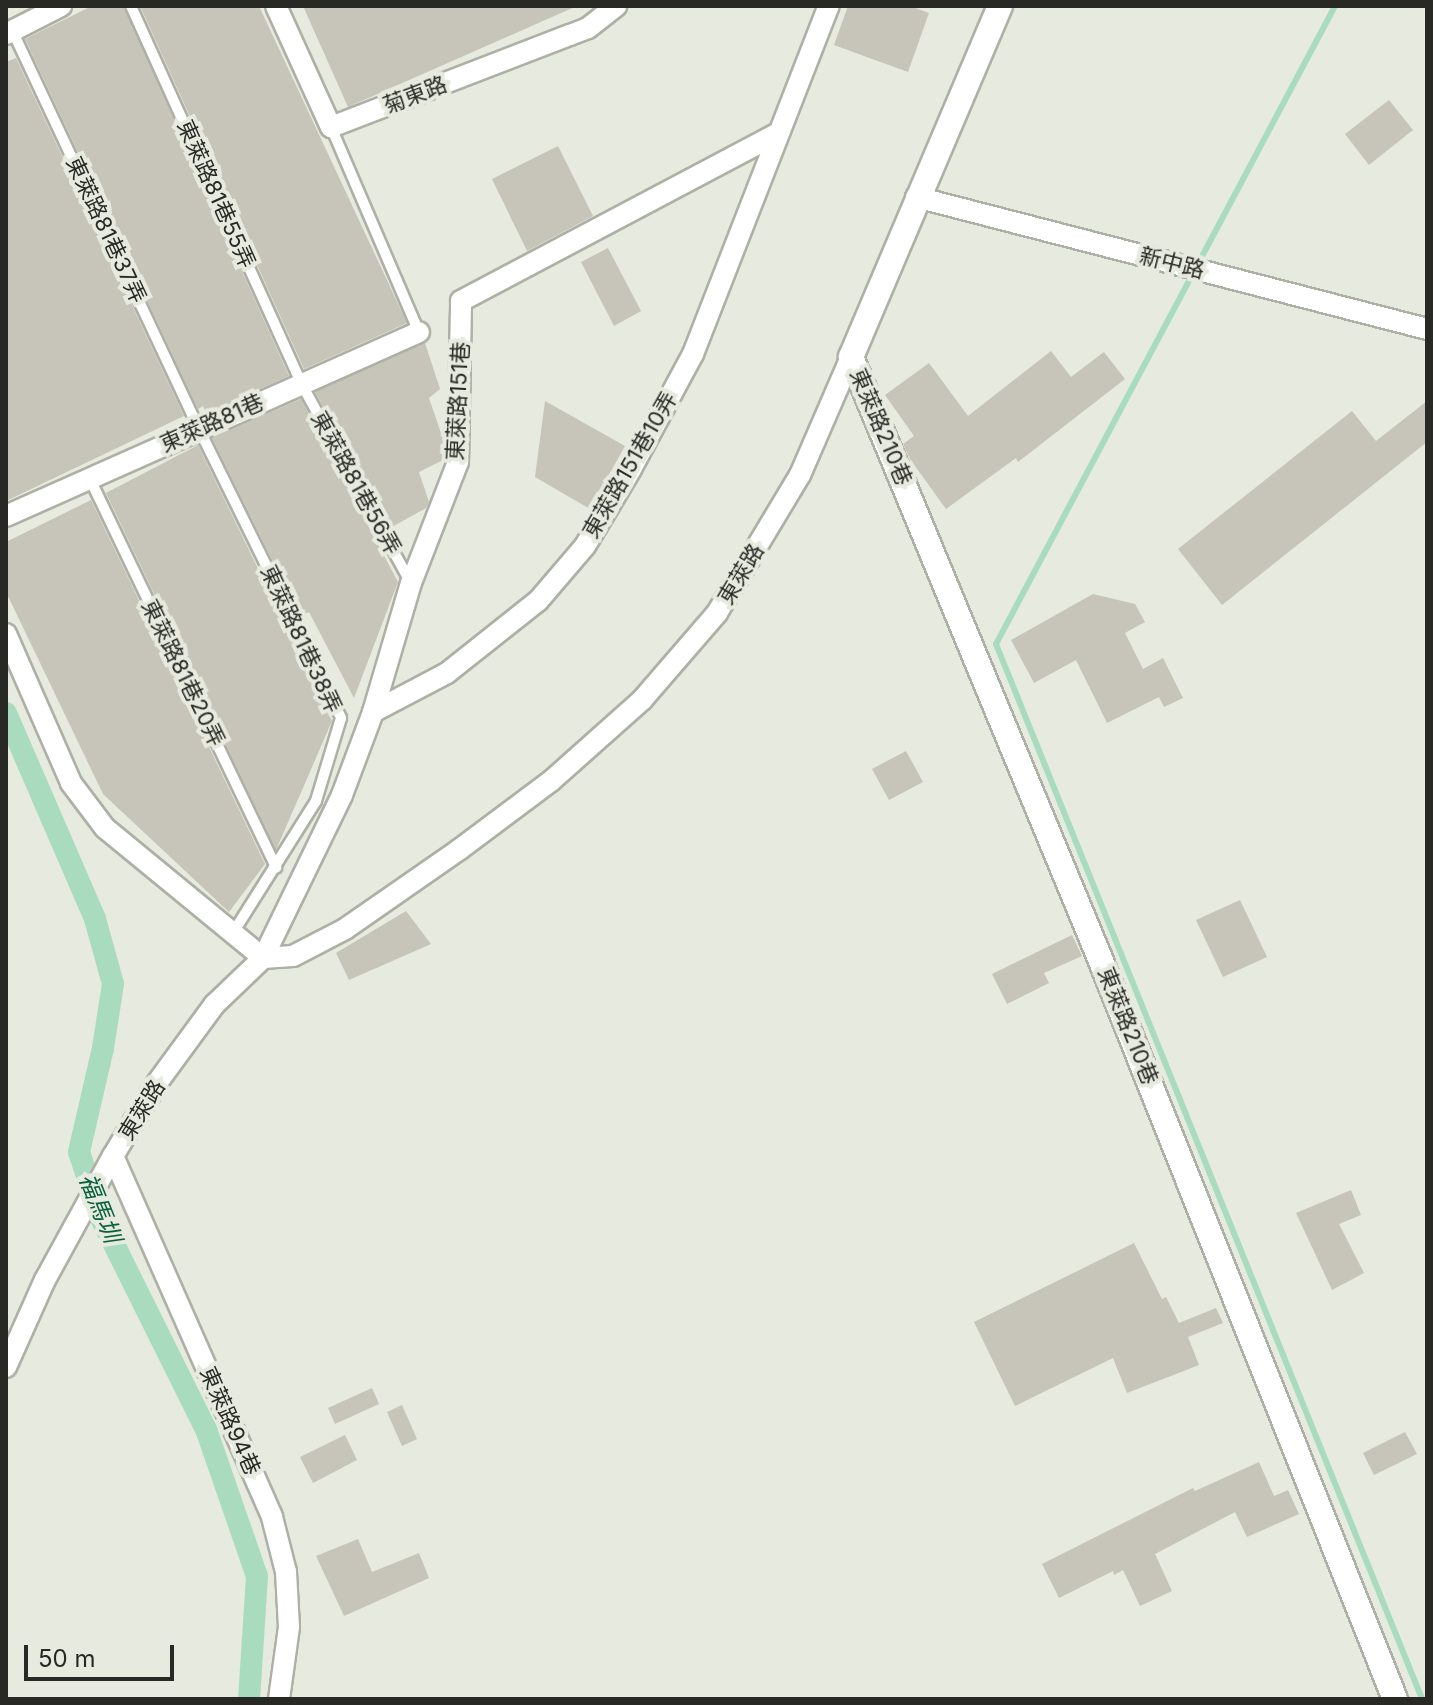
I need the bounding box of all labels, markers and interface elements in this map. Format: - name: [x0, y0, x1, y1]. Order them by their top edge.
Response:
- street label: 菊東路: [379, 71, 451, 119]
- street label: 東萊路81巷55弄: [172, 116, 260, 272]
- street label: 東萊路81巷37弄: [61, 153, 151, 307]
- street label: 新中路: [1137, 242, 1207, 284]
- street label: 東萊路151巷: [442, 341, 474, 461]
- street label: 東萊路210巷: [845, 365, 917, 489]
- street label: 東萊路151巷10弄: [578, 387, 682, 543]
- street label: 東萊路81巷: [156, 388, 268, 458]
- street label: 東萊路81巷56弄: [306, 407, 406, 559]
- street label: 東萊路: [713, 539, 769, 609]
- street label: 東萊路81巷38弄: [255, 561, 347, 717]
- street label: 東萊路81巷20弄: [136, 595, 230, 751]
- street label: 東萊路210巷: [1092, 963, 1164, 1089]
- street label: 東萊路: [113, 1075, 171, 1145]
- water label: 福馬圳: [73, 1169, 127, 1247]
- street label: 東萊路94巷: [194, 1363, 266, 1479]
- scale bar: [28, 1629, 178, 1679]
- text: 50 m: [38, 1644, 96, 1673]

